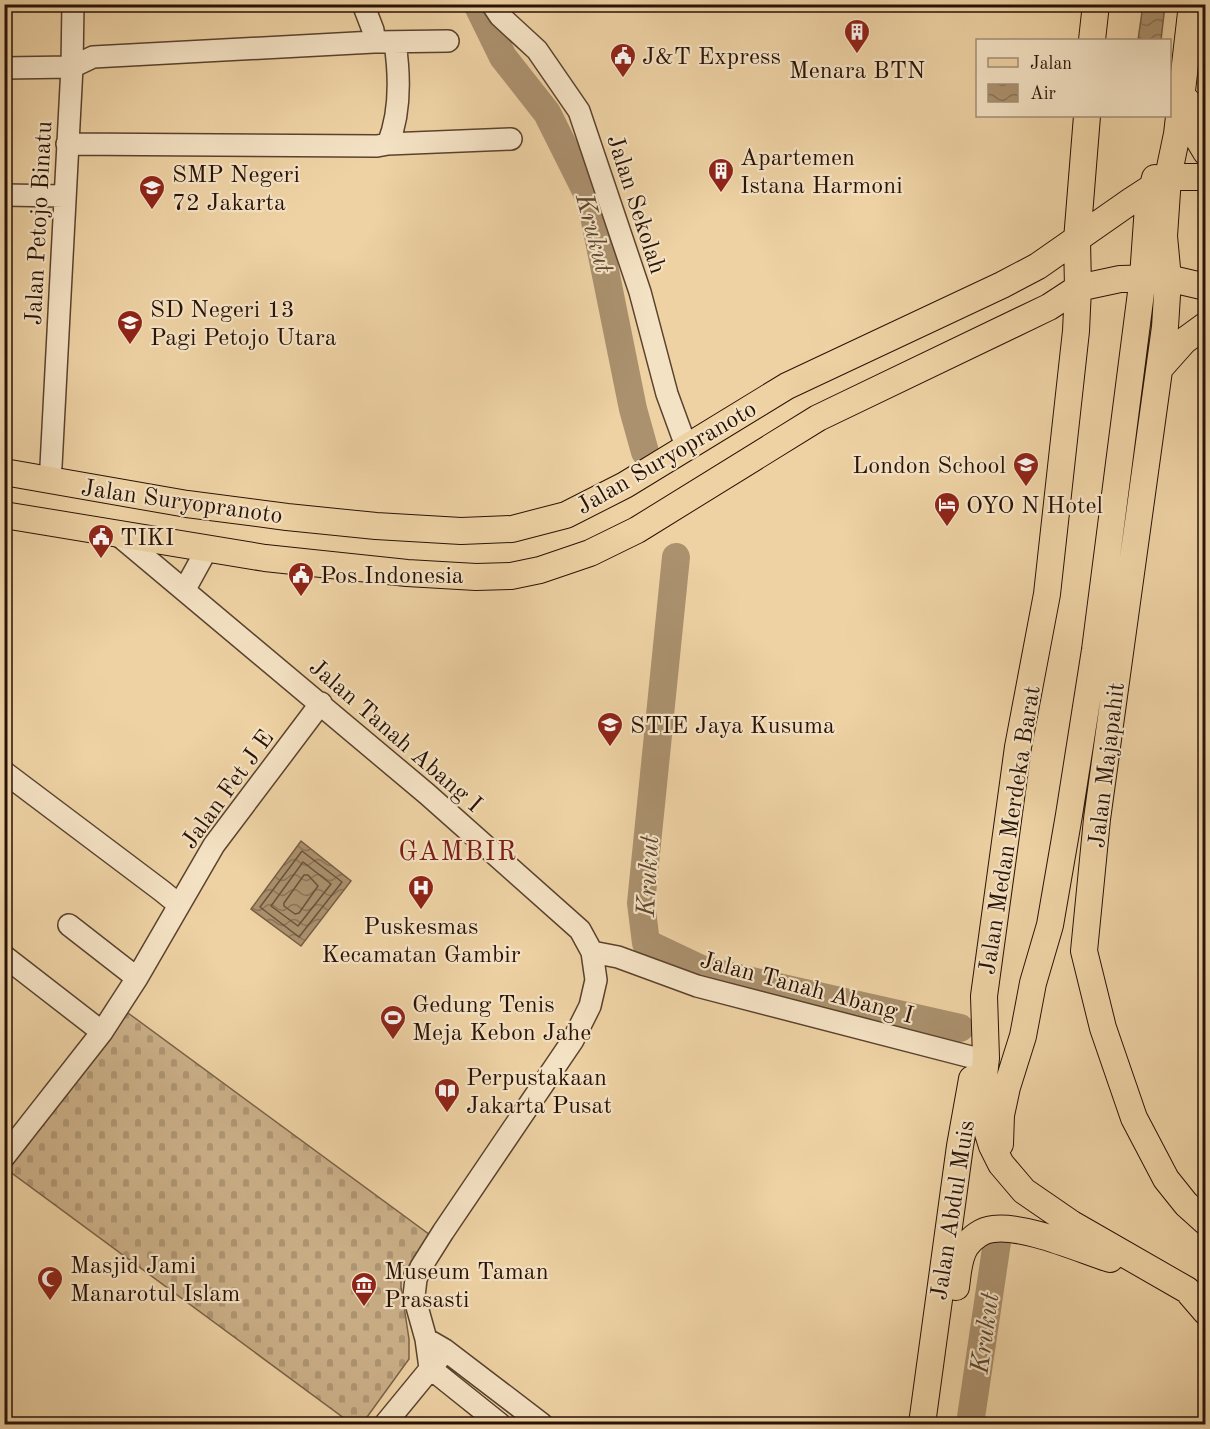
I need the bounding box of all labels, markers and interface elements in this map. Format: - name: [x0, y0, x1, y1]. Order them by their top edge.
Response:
- building icon: Menara BTN: [842, 17, 872, 55]
- legend: [976, 39, 1171, 117]
- public building icon: J&T Express: [608, 41, 638, 79]
- place label: J&T Express: [642, 46, 781, 70]
- text: Jalan: [1030, 55, 1072, 73]
- place label: Menara BTN: [789, 60, 925, 84]
- text: Air: [1030, 85, 1057, 103]
- street label: Jalan Petojo Binatu: [23, 120, 57, 326]
- street label: Jalan Sekolah: [601, 132, 669, 277]
- place label: Apartemen Istana Harmoni: [740, 147, 903, 199]
- building icon: Apartemen Istana Harmoni: [706, 156, 736, 194]
- place label: SMP Negeri 72 Jakarta: [172, 164, 300, 216]
- school or university icon: SMP Negeri 72 Jakarta: [137, 173, 167, 211]
- water label: Krukut: [570, 190, 616, 277]
- place label: SD Negeri 13 Pagi Petojo Utara: [150, 299, 337, 351]
- school or university icon: SD Negeri 13 Pagi Petojo Utara: [115, 308, 145, 346]
- street label: Jalan Suryopranoto: [573, 398, 761, 520]
- school or university icon: London School: [1011, 450, 1041, 488]
- place label: London School: [852, 455, 1006, 479]
- street label: Jalan Suryopranoto: [79, 477, 284, 529]
- hotel icon: OYO N Hotel: [932, 490, 962, 528]
- place label: OYO N Hotel: [966, 495, 1103, 519]
- public building icon: TIKI: [86, 522, 116, 560]
- place label: TIKI: [120, 527, 174, 551]
- public building icon: Pos Indonesia: [286, 560, 316, 598]
- place label: Pos Indonesia: [320, 565, 464, 589]
- street label: Jalan Tanah Abang I: [304, 655, 485, 818]
- street label: Jalan Majapahit: [1086, 681, 1130, 849]
- street label: Jalan Medan Merdeka Barat: [976, 684, 1046, 976]
- school or university icon: STIE Jaya Kusuma: [595, 710, 625, 748]
- place label: STIE Jaya Kusuma: [630, 715, 835, 739]
- street label: Jalan Fet J E: [178, 727, 279, 854]
- water label: Krukut: [634, 834, 664, 919]
- district label: GAMBIR: [398, 839, 518, 866]
- hospital icon: Puskesmas Kecamatan Gambir: [406, 873, 436, 911]
- place label: Puskesmas Kecamatan Gambir: [321, 916, 521, 968]
- street label: Jalan Tanah Abang I: [697, 949, 916, 1029]
- place label: Gedung Tenis Meja Kebon Jahe: [412, 994, 591, 1046]
- sports icon: Gedung Tenis Meja Kebon Jahe: [378, 1003, 408, 1041]
- place label: Perpustakaan Jakarta Pusat: [466, 1067, 612, 1119]
- library icon: Perpustakaan Jakarta Pusat: [432, 1076, 462, 1114]
- street label: Jalan Abdul Muis: [928, 1119, 980, 1302]
- place label: Masjid Jami Manarotul Islam: [70, 1255, 240, 1307]
- place label: Museum Taman Prasasti: [384, 1261, 549, 1313]
- mosque icon: Masjid Jami Manarotul Islam: [35, 1264, 65, 1302]
- museum icon: Museum Taman Prasasti: [349, 1270, 379, 1308]
- water label: Krukut: [967, 1290, 1005, 1377]

